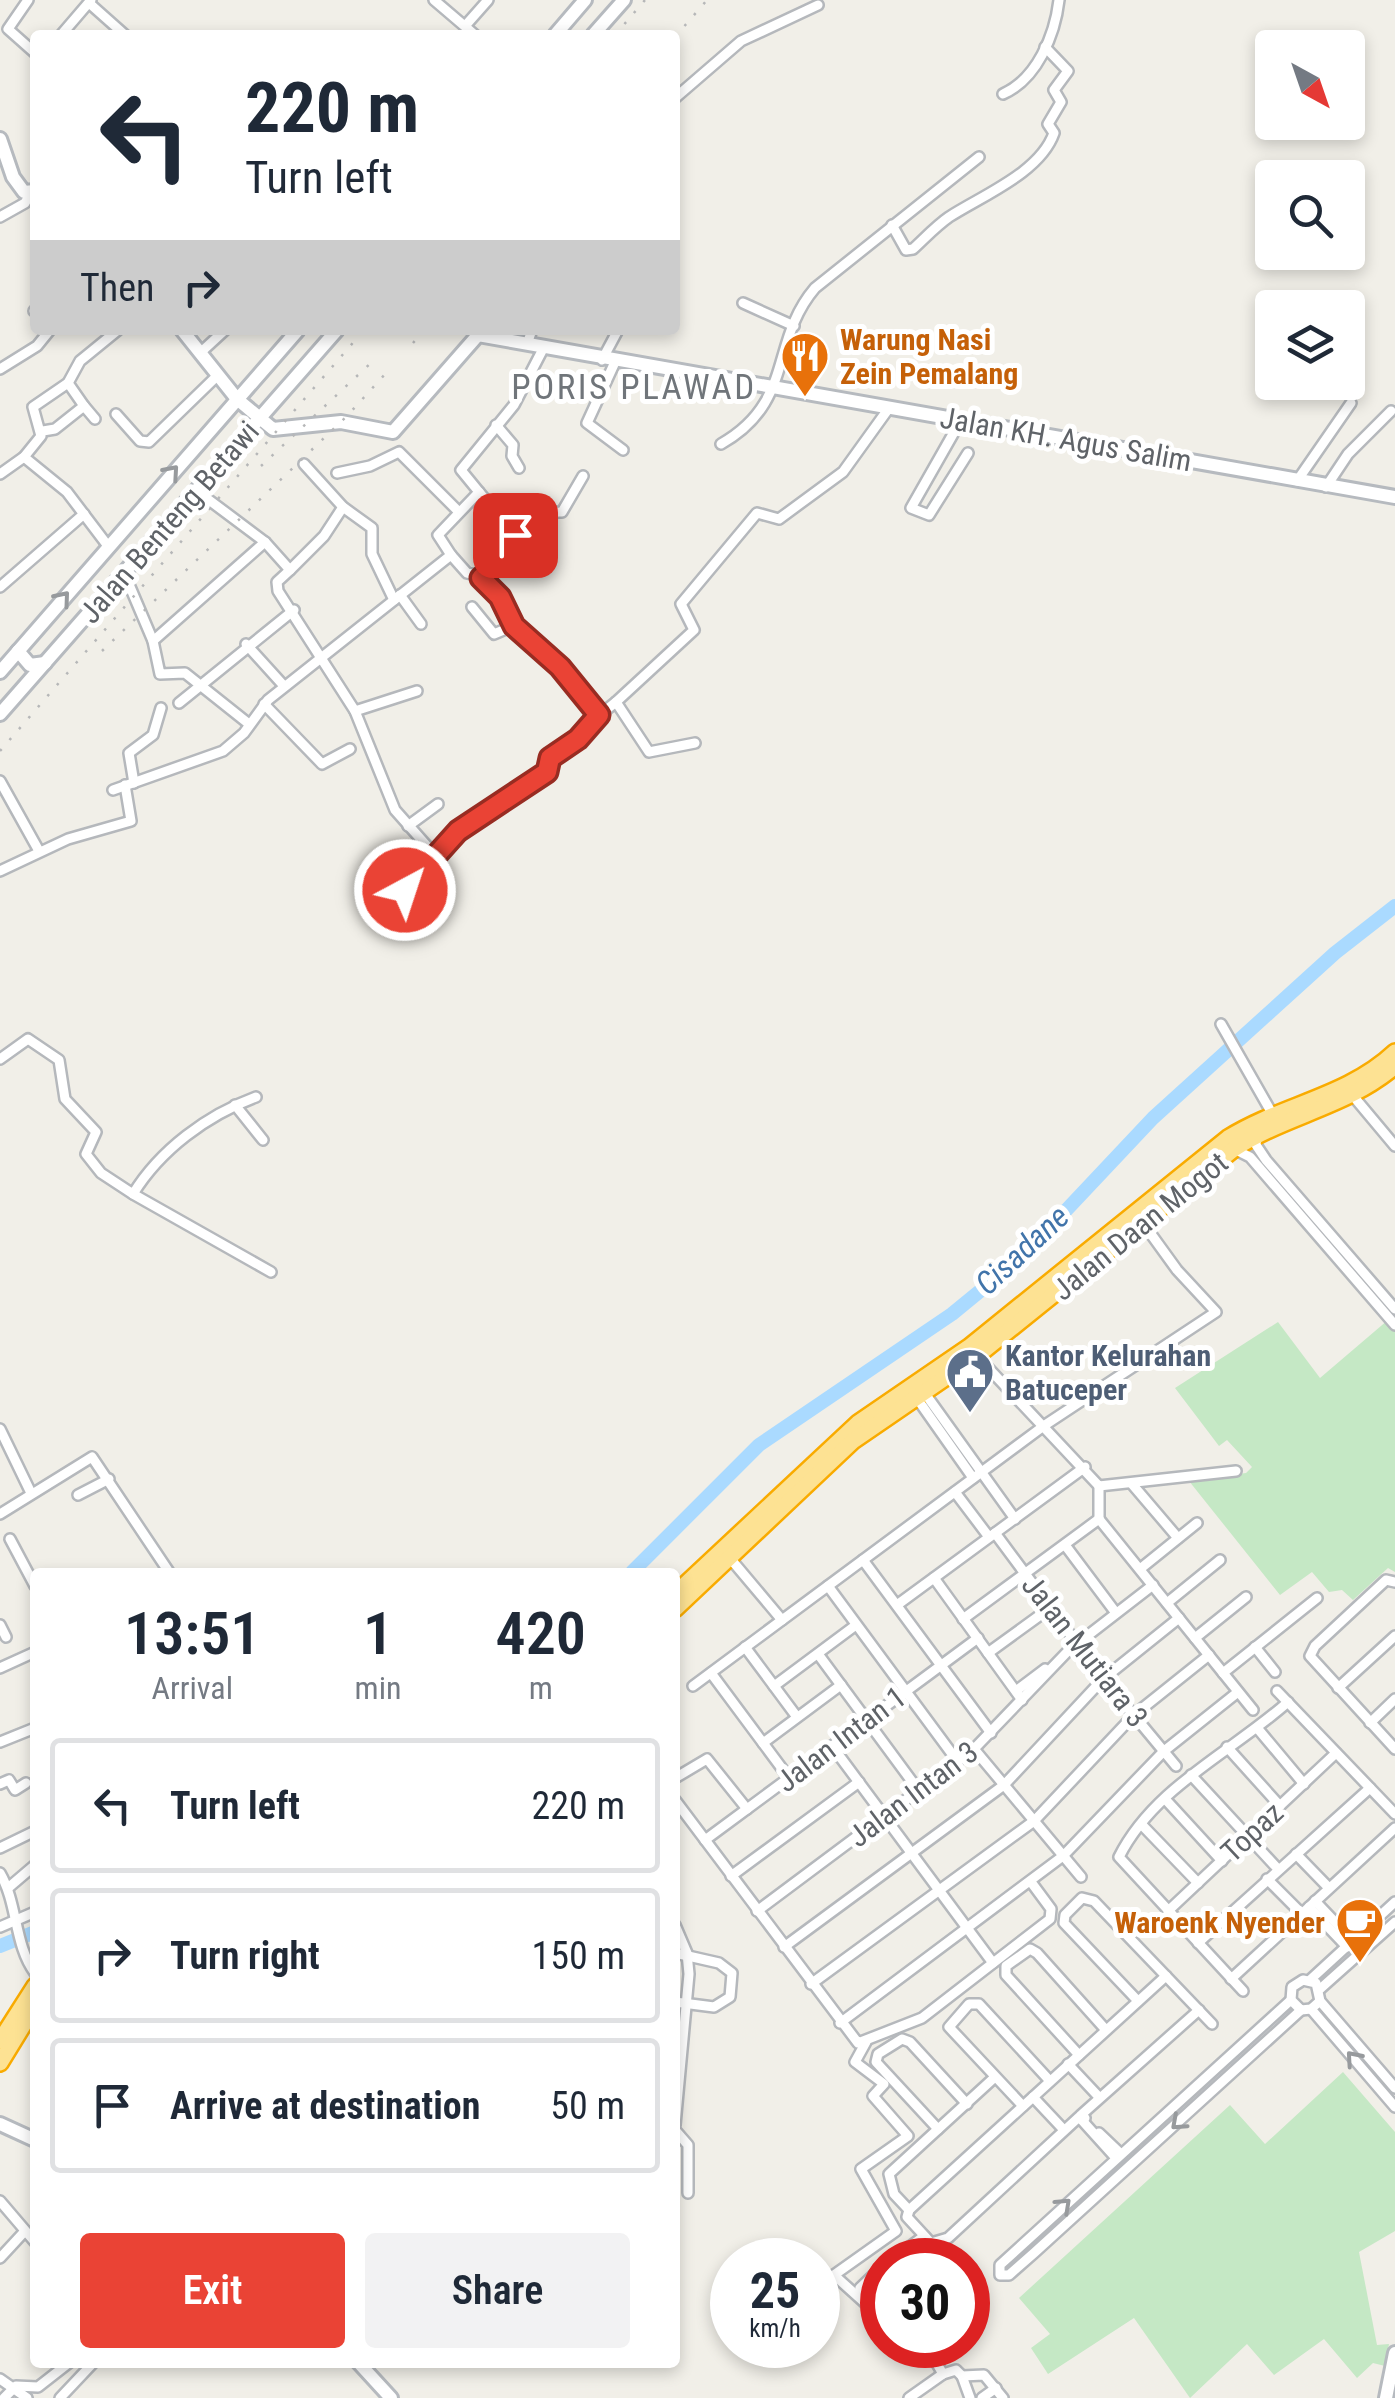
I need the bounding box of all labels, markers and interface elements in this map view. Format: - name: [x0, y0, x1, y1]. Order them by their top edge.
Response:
- north arrow: [1255, 30, 1365, 140]
- map controls: [1255, 30, 1365, 400]
- text: 220 m: [245, 67, 419, 149]
- icon: left: [80, 70, 210, 200]
- text: Turn left: [245, 151, 393, 204]
- button: search: [1255, 160, 1365, 270]
- icon: right: [174, 260, 229, 315]
- text: Then: [80, 266, 154, 310]
- button: layers: [1255, 290, 1365, 400]
- place label: Warung Nasi Zein Pemalang: [840, 322, 1018, 391]
- restaurant icon: Warung Nasi Zein Pemalang: [779, 330, 831, 398]
- district label: PORIS PLAWAD: [511, 367, 757, 408]
- street label: Jalan KH. Agus Salim: [938, 400, 1194, 478]
- street label: Jalan Benteng Betawi: [72, 414, 266, 630]
- one-way arrow: [161, 465, 179, 484]
- pin: [473, 493, 558, 578]
- icon: arrive: [488, 508, 543, 563]
- one-way arrow: [51, 592, 69, 610]
- position arrow: [353, 838, 457, 942]
- street label: Jalan Daan Mogot: [1045, 1145, 1235, 1307]
- water label: Cisadane: [967, 1197, 1077, 1303]
- place label: Kantor Kelurahan Batuceper: [1005, 1338, 1211, 1407]
- public building icon: Kantor Kelurahan Batuceper: [944, 1346, 996, 1414]
- street label: Jalan Mutiara 3: [1015, 1568, 1155, 1734]
- text: 13:51: [124, 1598, 261, 1669]
- text: 1: [363, 1598, 393, 1669]
- text: 420: [495, 1598, 586, 1669]
- text: Arrival: [152, 1669, 233, 1707]
- text: min: [355, 1669, 401, 1707]
- text: m: [529, 1669, 553, 1707]
- street label: Jalan Intan 1: [769, 1679, 913, 1799]
- street label: Jalan Intan 3: [841, 1734, 985, 1854]
- icon: left: [85, 1778, 140, 1833]
- text: Turn left: [170, 1784, 300, 1828]
- text: 220 m: [531, 1784, 625, 1828]
- street label: Topaz: [1214, 1795, 1290, 1869]
- cafe icon: Waroenk Nyender: [1334, 1896, 1386, 1964]
- place label: Waroenk Nyender: [1114, 1905, 1325, 1940]
- icon: right: [85, 1928, 140, 1983]
- text: Turn right: [170, 1934, 320, 1978]
- text: 150 m: [531, 1934, 625, 1978]
- one-way arrow: [1346, 2051, 1364, 2070]
- icon: arrive: [85, 2078, 140, 2133]
- text: Arrive at destination: [170, 2084, 480, 2128]
- text: 50 m: [550, 2084, 625, 2128]
- one-way arrow: [1171, 2112, 1190, 2130]
- one-way arrow: [1052, 2199, 1071, 2217]
- button: Exit: [80, 2233, 345, 2348]
- button: Share: [365, 2233, 630, 2348]
- speed limit sign: 30: [860, 2238, 990, 2368]
- text: 25: [750, 2262, 800, 2320]
- text: km/h: [749, 2314, 801, 2343]

